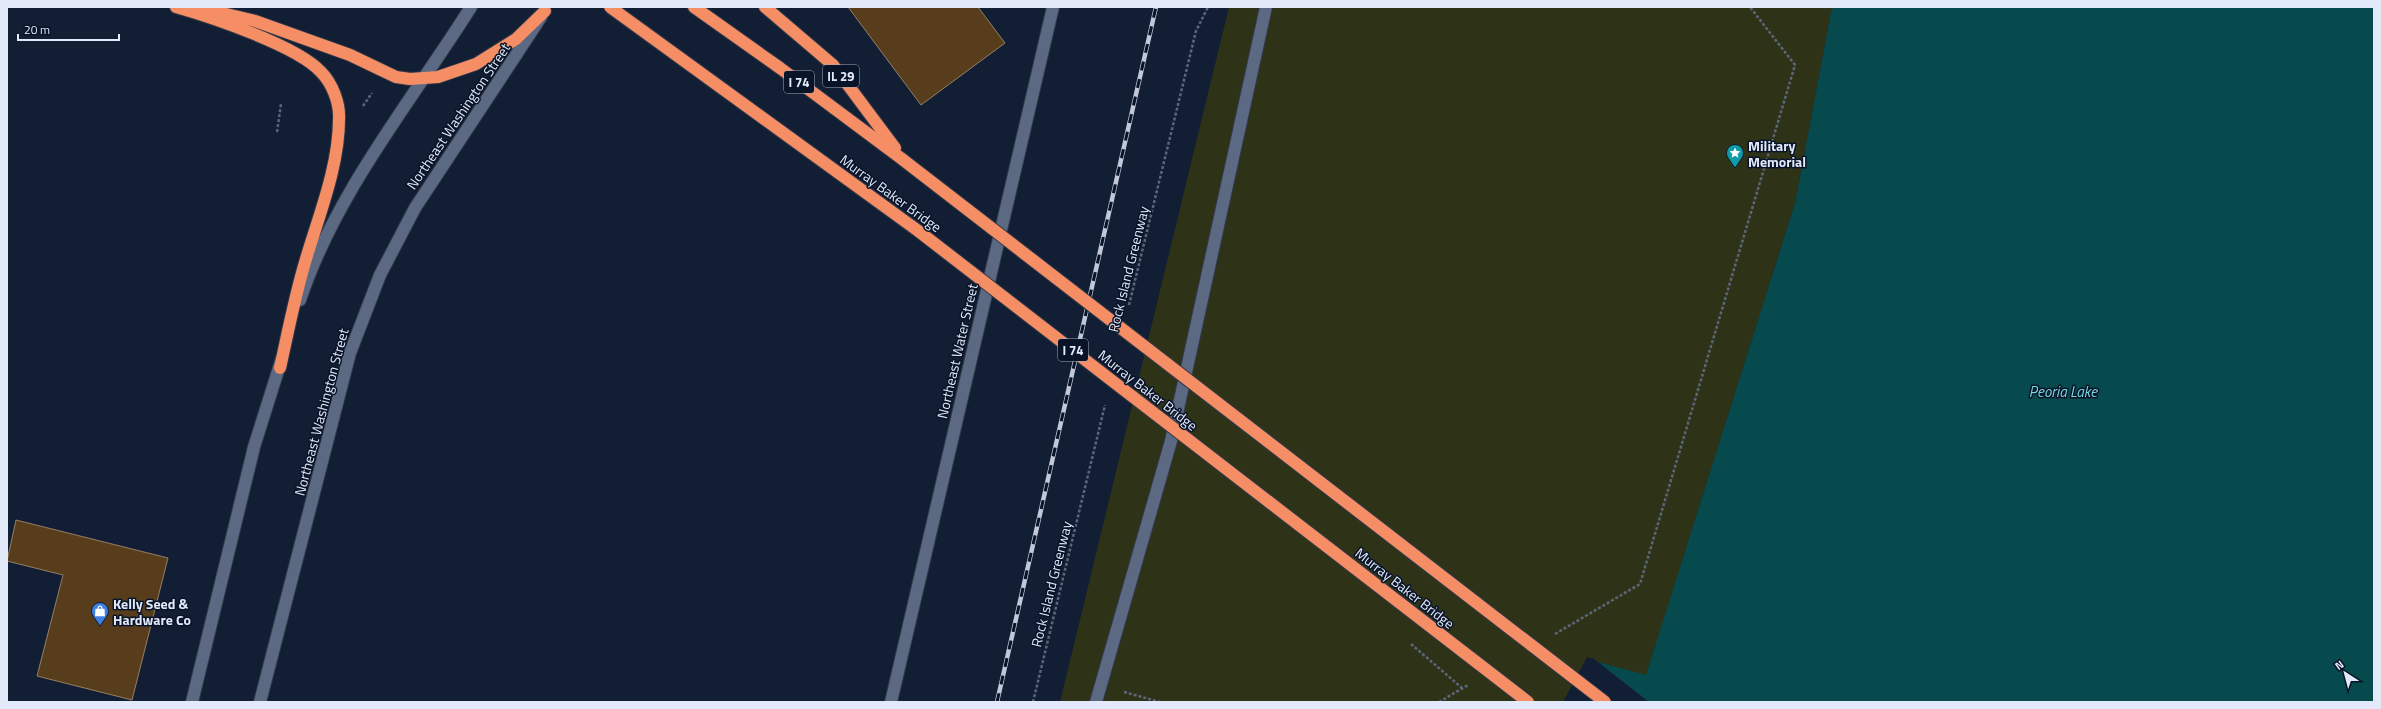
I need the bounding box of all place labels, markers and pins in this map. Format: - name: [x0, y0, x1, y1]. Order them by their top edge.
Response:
- place label: Military Memorial: [1748, 135, 1806, 172]
- place icon: Military Memorial: [1725, 143, 1745, 168]
- place label: Kelly Seed & Hardware Co: [113, 593, 191, 630]
- shop icon: Kelly Seed & Hardware Co: [90, 601, 110, 626]

